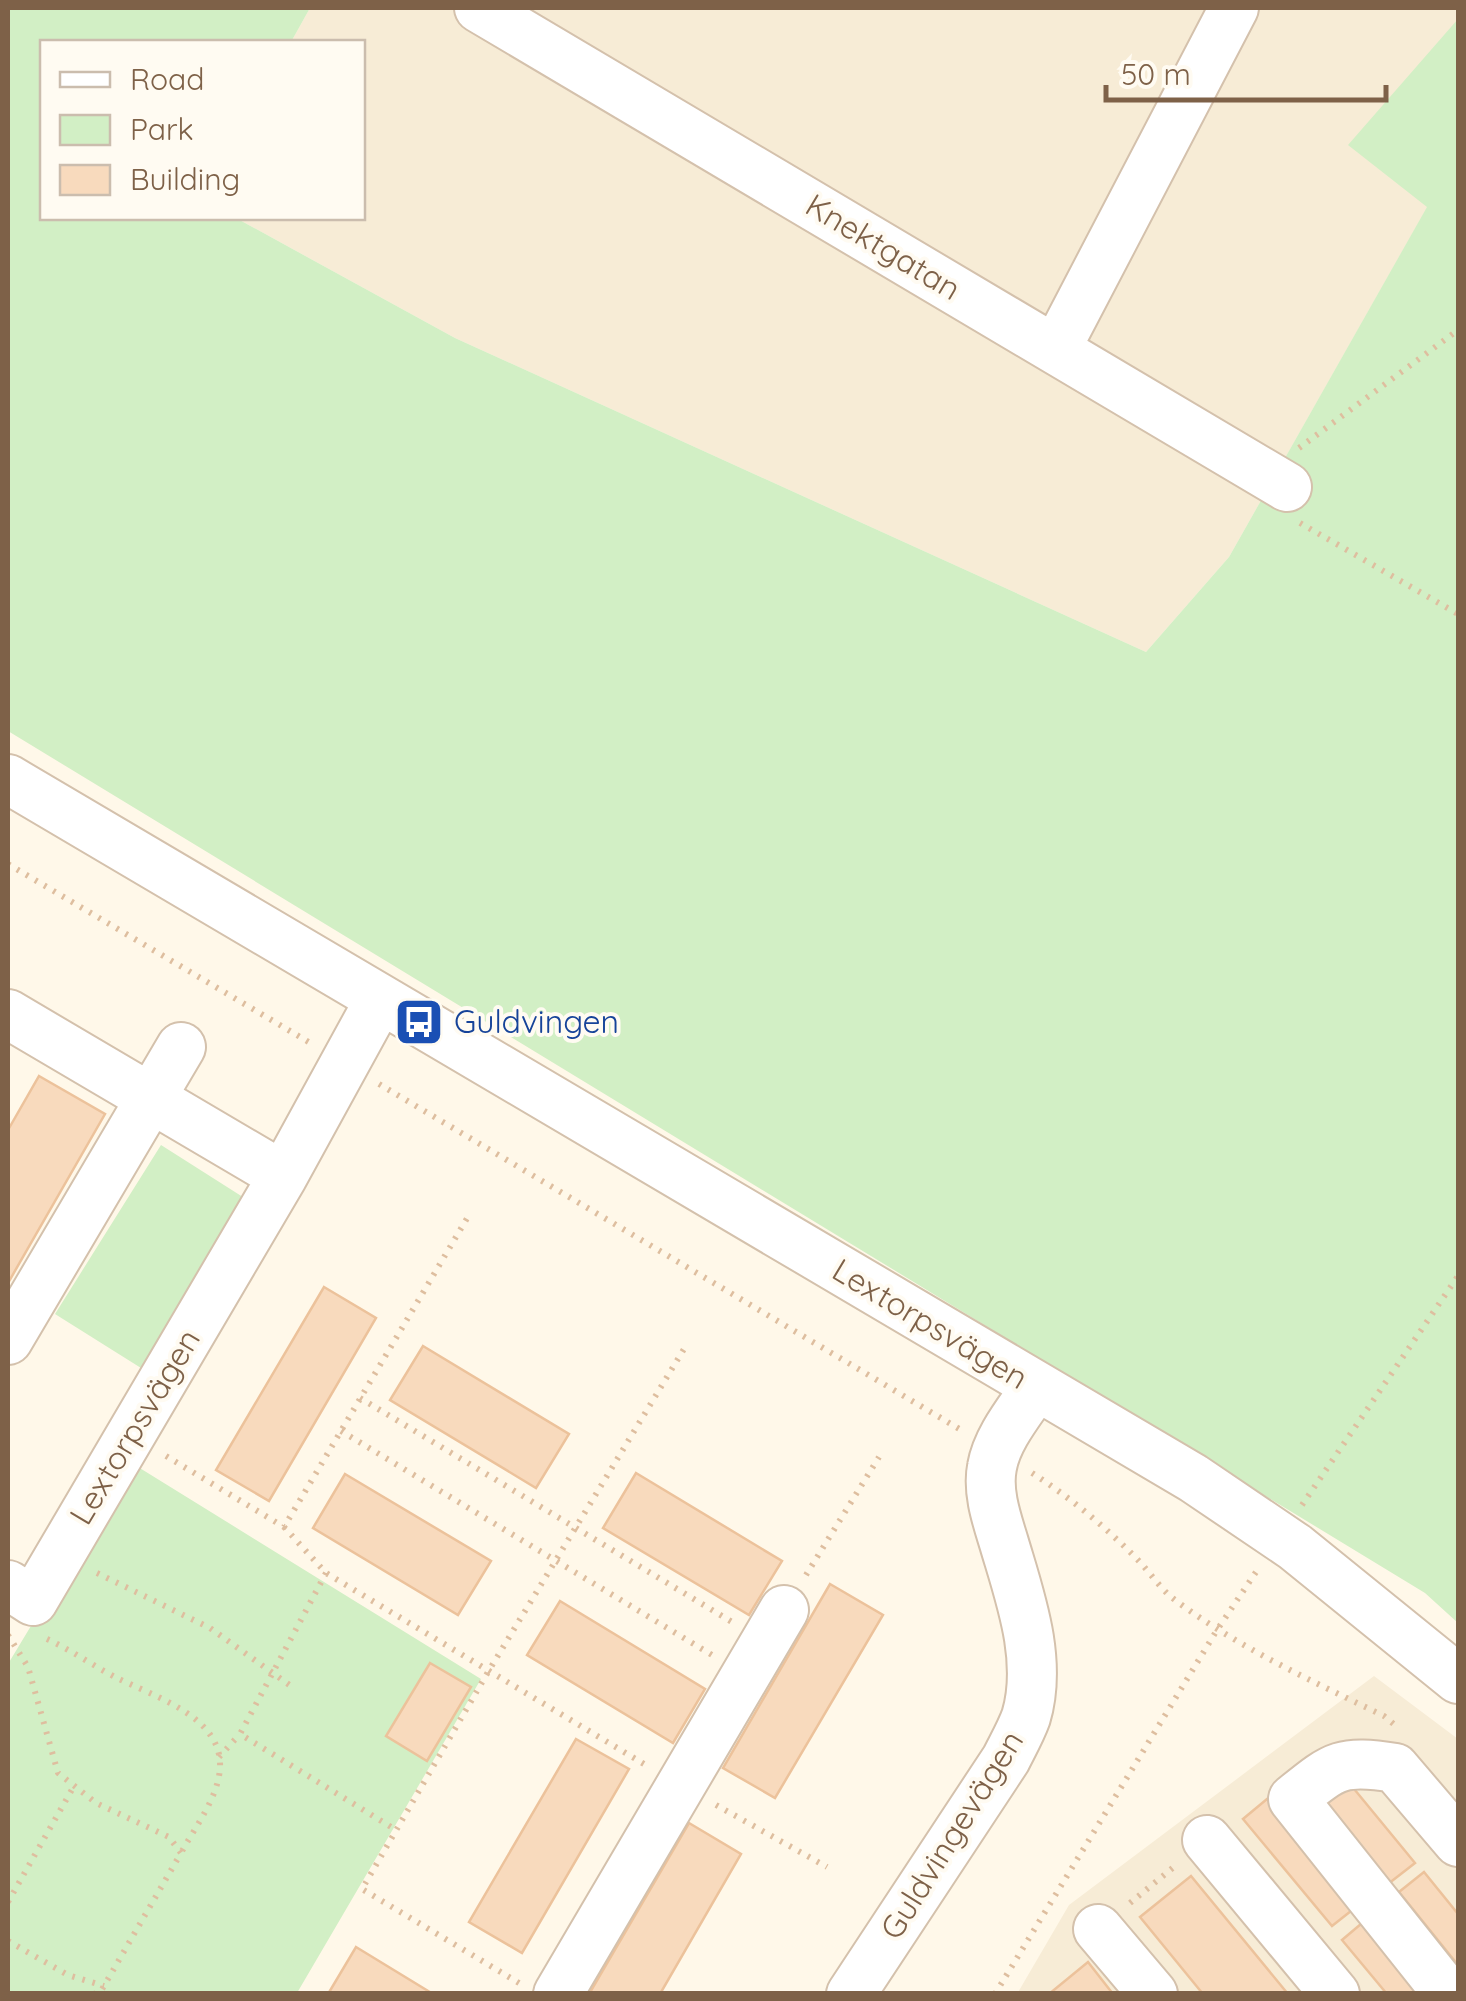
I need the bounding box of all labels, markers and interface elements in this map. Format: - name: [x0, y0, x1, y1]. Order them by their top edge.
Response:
- legend: [40, 40, 365, 220]
- scale bar: [1106, 40, 1386, 102]
- text: 50 m: [1121, 55, 1191, 93]
- text: Road: [130, 60, 204, 98]
- text: Park: [130, 110, 194, 148]
- text: Building: [130, 160, 240, 198]
- street label: Knektgatan: [799, 184, 968, 308]
- bus stop icon: Guldvingen: [393, 996, 445, 1048]
- place label: Guldvingen: [454, 1001, 619, 1041]
- street label: Lextorpsvägen: [826, 1249, 1035, 1397]
- street label: Lextorpsvägen: [60, 1322, 208, 1531]
- street label: Guldvingevägen: [871, 1723, 1031, 1946]

